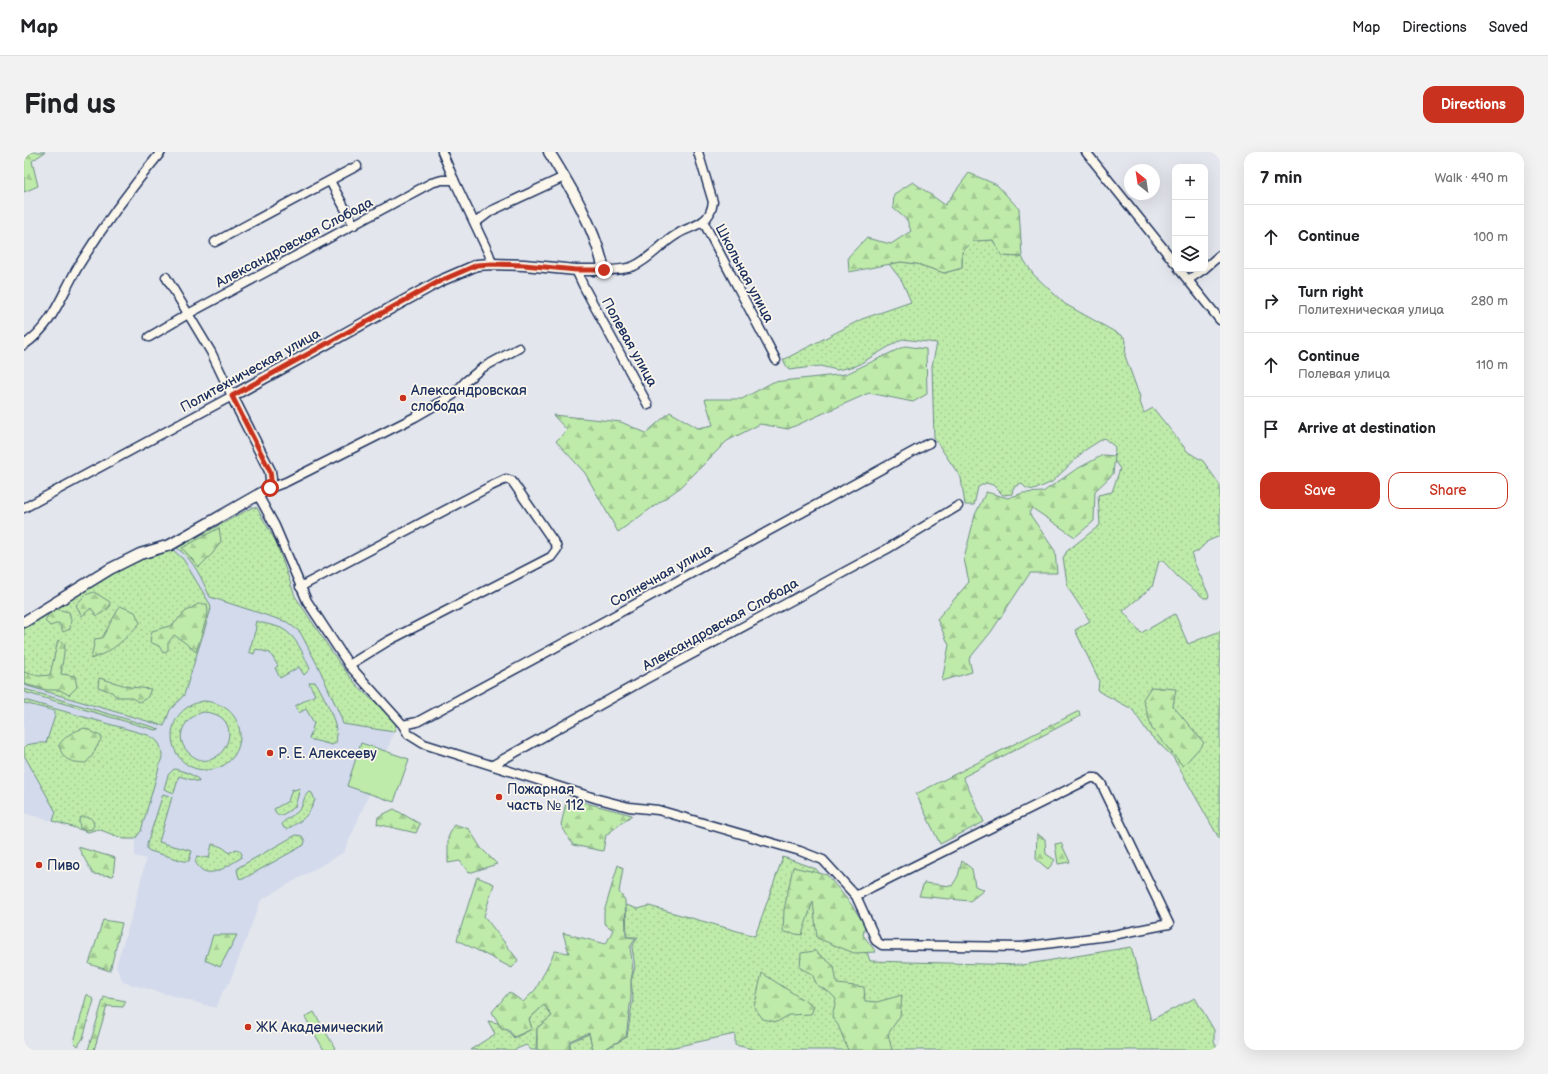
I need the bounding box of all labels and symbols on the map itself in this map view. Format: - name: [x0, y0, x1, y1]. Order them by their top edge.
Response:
- north arrow: [1124, 164, 1160, 200]
- street label: Александровская Слобода: [212, 193, 376, 292]
- street label: Школьная улица: [711, 221, 778, 326]
- route end: [595, 261, 613, 279]
- street label: Полевая улица: [598, 295, 661, 390]
- street label: Политехническая улица: [177, 324, 324, 416]
- place label: Александровская слобода: [410, 382, 527, 415]
- marker: Александровская слобода: [398, 393, 408, 403]
- route start: [261, 479, 279, 497]
- street label: Солнечная улица: [607, 540, 716, 611]
- street label: Александровская Слобода: [638, 574, 802, 675]
- place label: Р. Е. Алексееву: [278, 745, 377, 762]
- marker: Р. Е. Алексееву: [265, 748, 275, 758]
- place label: Пожарная часть № 112: [507, 781, 585, 814]
- marker: Пожарная часть № 112: [494, 792, 504, 802]
- place label: Пиво: [47, 857, 80, 874]
- marker: Пиво: [34, 860, 44, 870]
- place label: ЖК Академический: [256, 1019, 384, 1036]
- marker: ЖК Академический: [243, 1022, 253, 1032]

